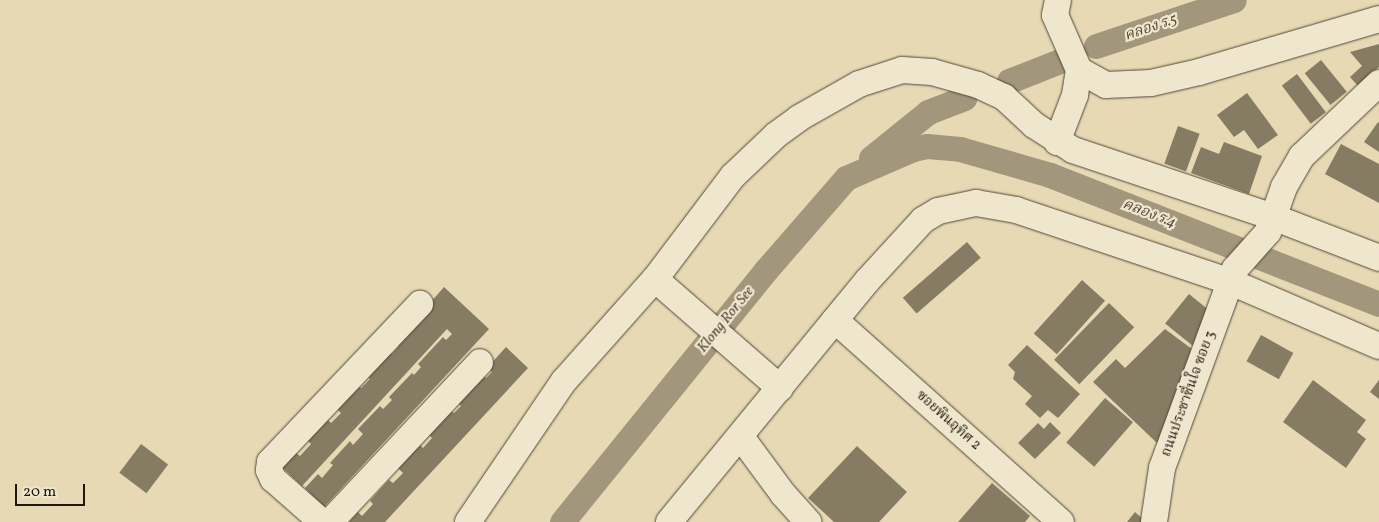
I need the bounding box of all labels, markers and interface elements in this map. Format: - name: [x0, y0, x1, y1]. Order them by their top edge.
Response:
- water label: คลอง ร.5: [1122, 11, 1180, 45]
- water label: คลอง ร.4: [1120, 196, 1178, 232]
- water label: Klong Ror See: [694, 283, 758, 357]
- street label: ถนนประชาชื่นใจ ซอย 3: [1158, 329, 1220, 459]
- street label: ซอยพินอุทิศ 2: [912, 388, 984, 454]
- scale bar: [18, 474, 88, 506]
- text: 20 m: [23, 482, 56, 503]

